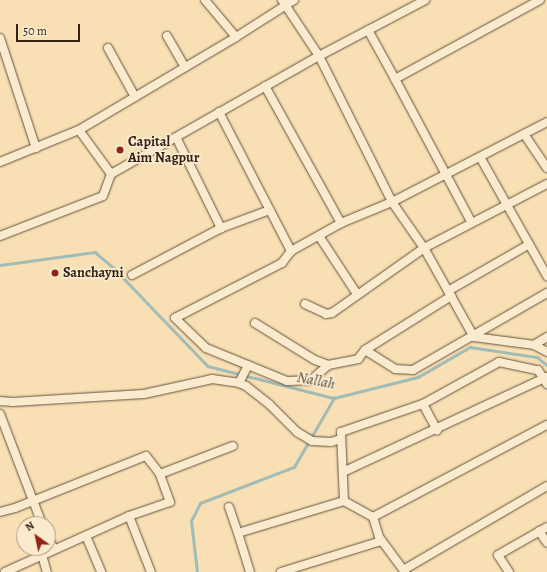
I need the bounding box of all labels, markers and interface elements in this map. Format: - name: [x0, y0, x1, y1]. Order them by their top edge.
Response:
- scale bar: [18, 16, 82, 42]
- text: 50 m: [23, 23, 47, 39]
- place label: Capital Aim Nagpur: [128, 134, 200, 166]
- marker: Capital Aim Nagpur: [115, 145, 125, 155]
- place label: Sanchayni: [63, 265, 124, 281]
- marker: Sanchayni: [50, 268, 60, 278]
- water label: Nallah: [295, 368, 337, 394]
- north arrow: [16, 516, 56, 556]
- text: N: [22, 518, 37, 535]

